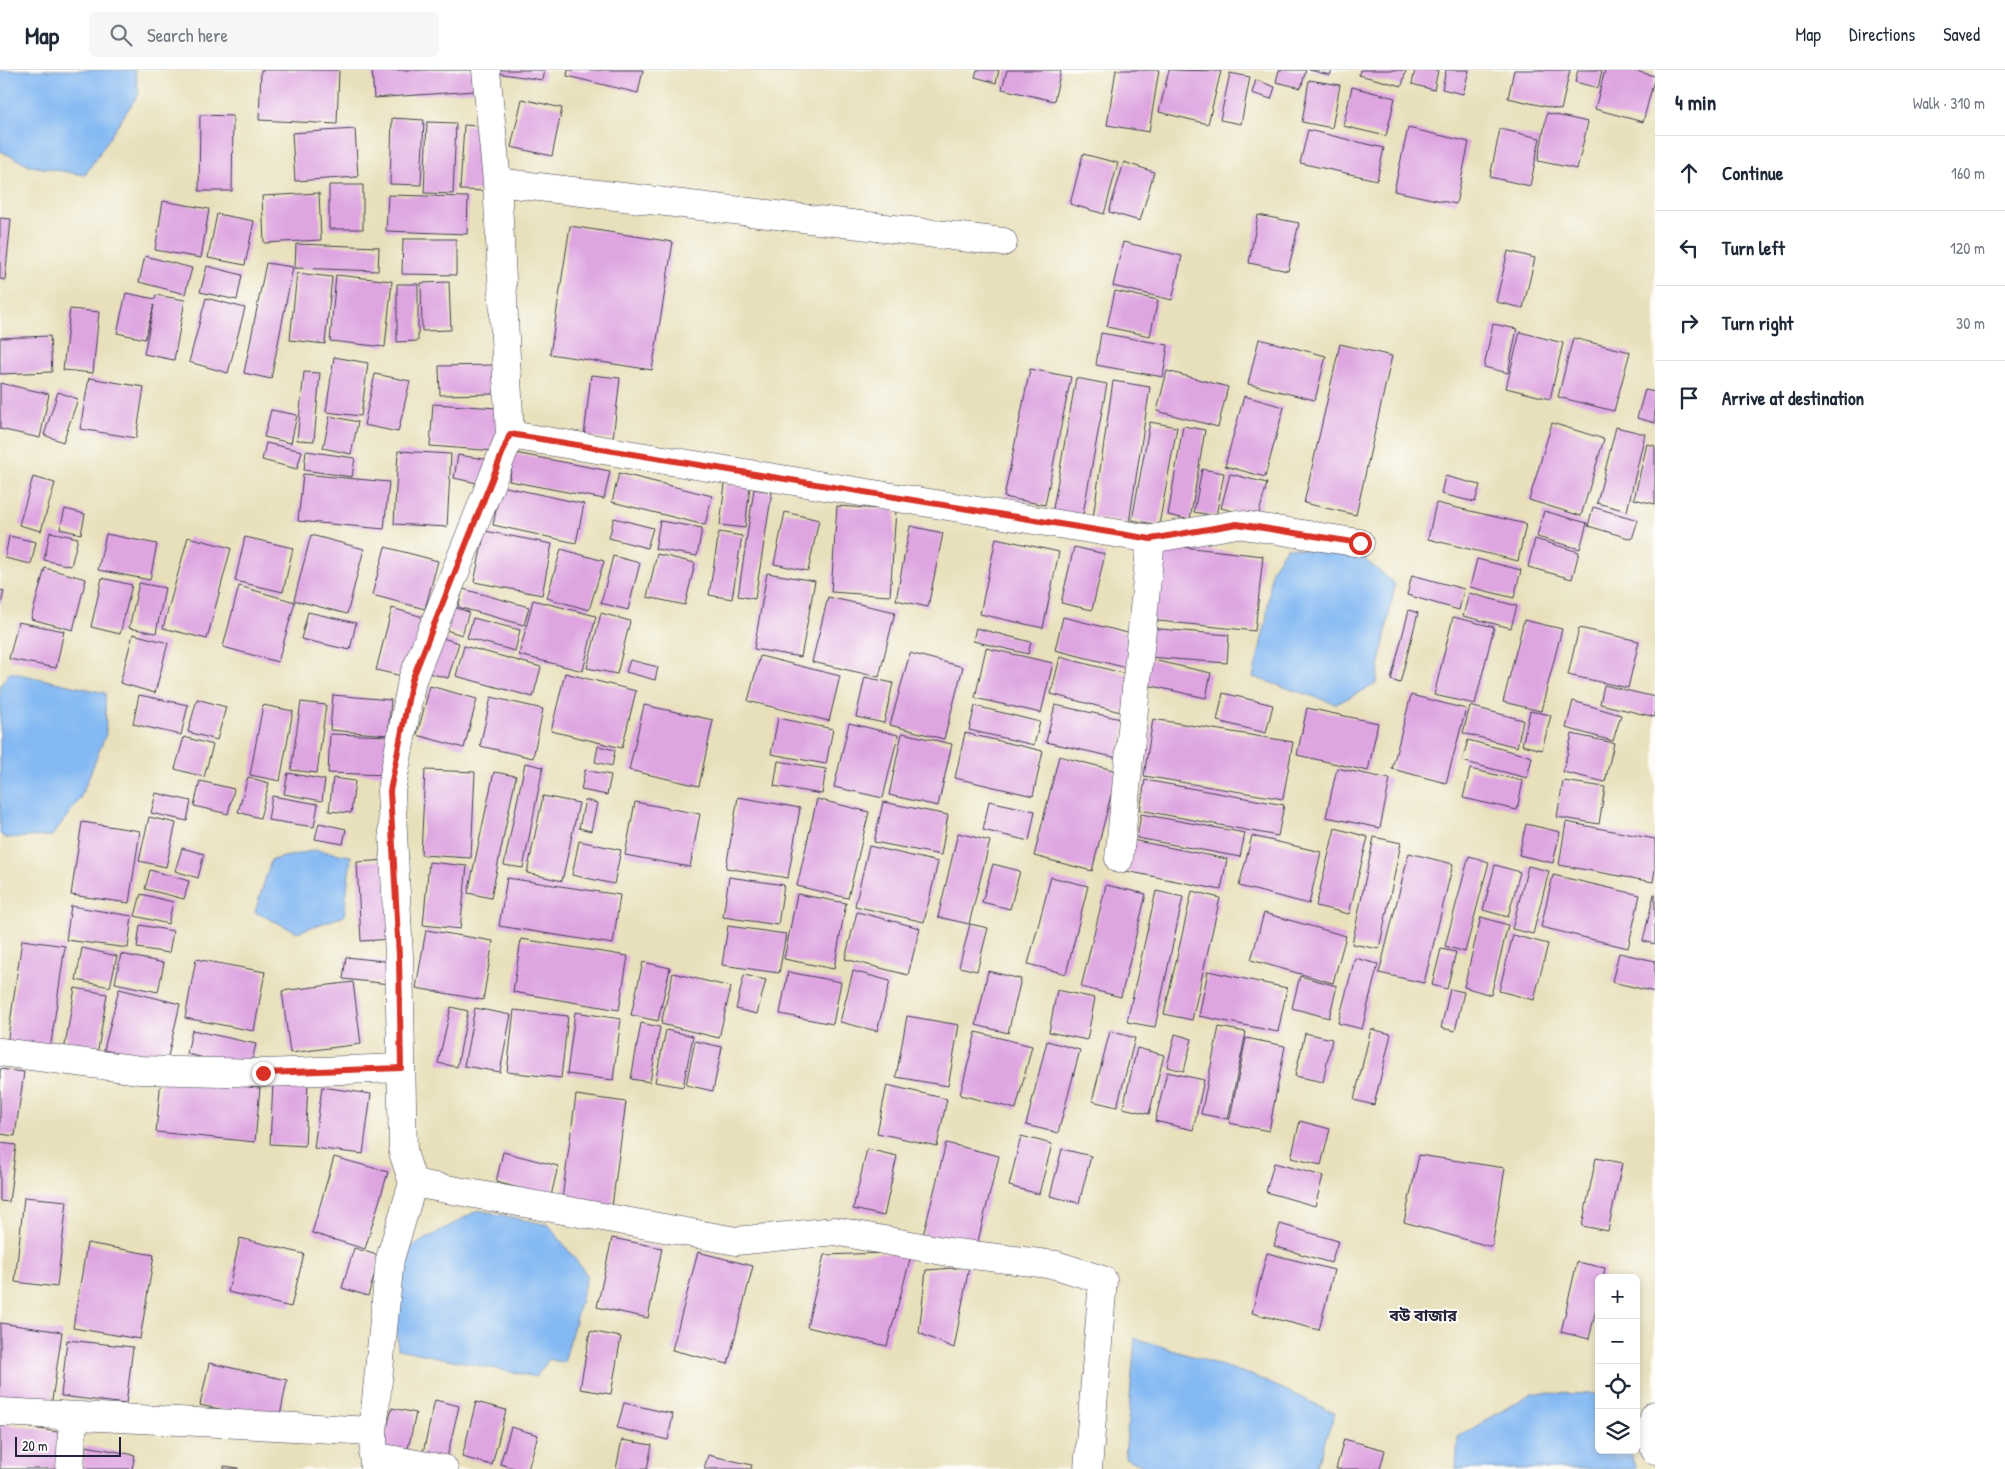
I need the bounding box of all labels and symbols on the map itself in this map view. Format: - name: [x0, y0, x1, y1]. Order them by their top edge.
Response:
- route start: [1349, 532, 1372, 555]
- route end: [252, 1062, 275, 1085]
- district label: বউ বাজার: [1388, 1304, 1457, 1326]
- scale bar: [15, 1434, 121, 1457]

